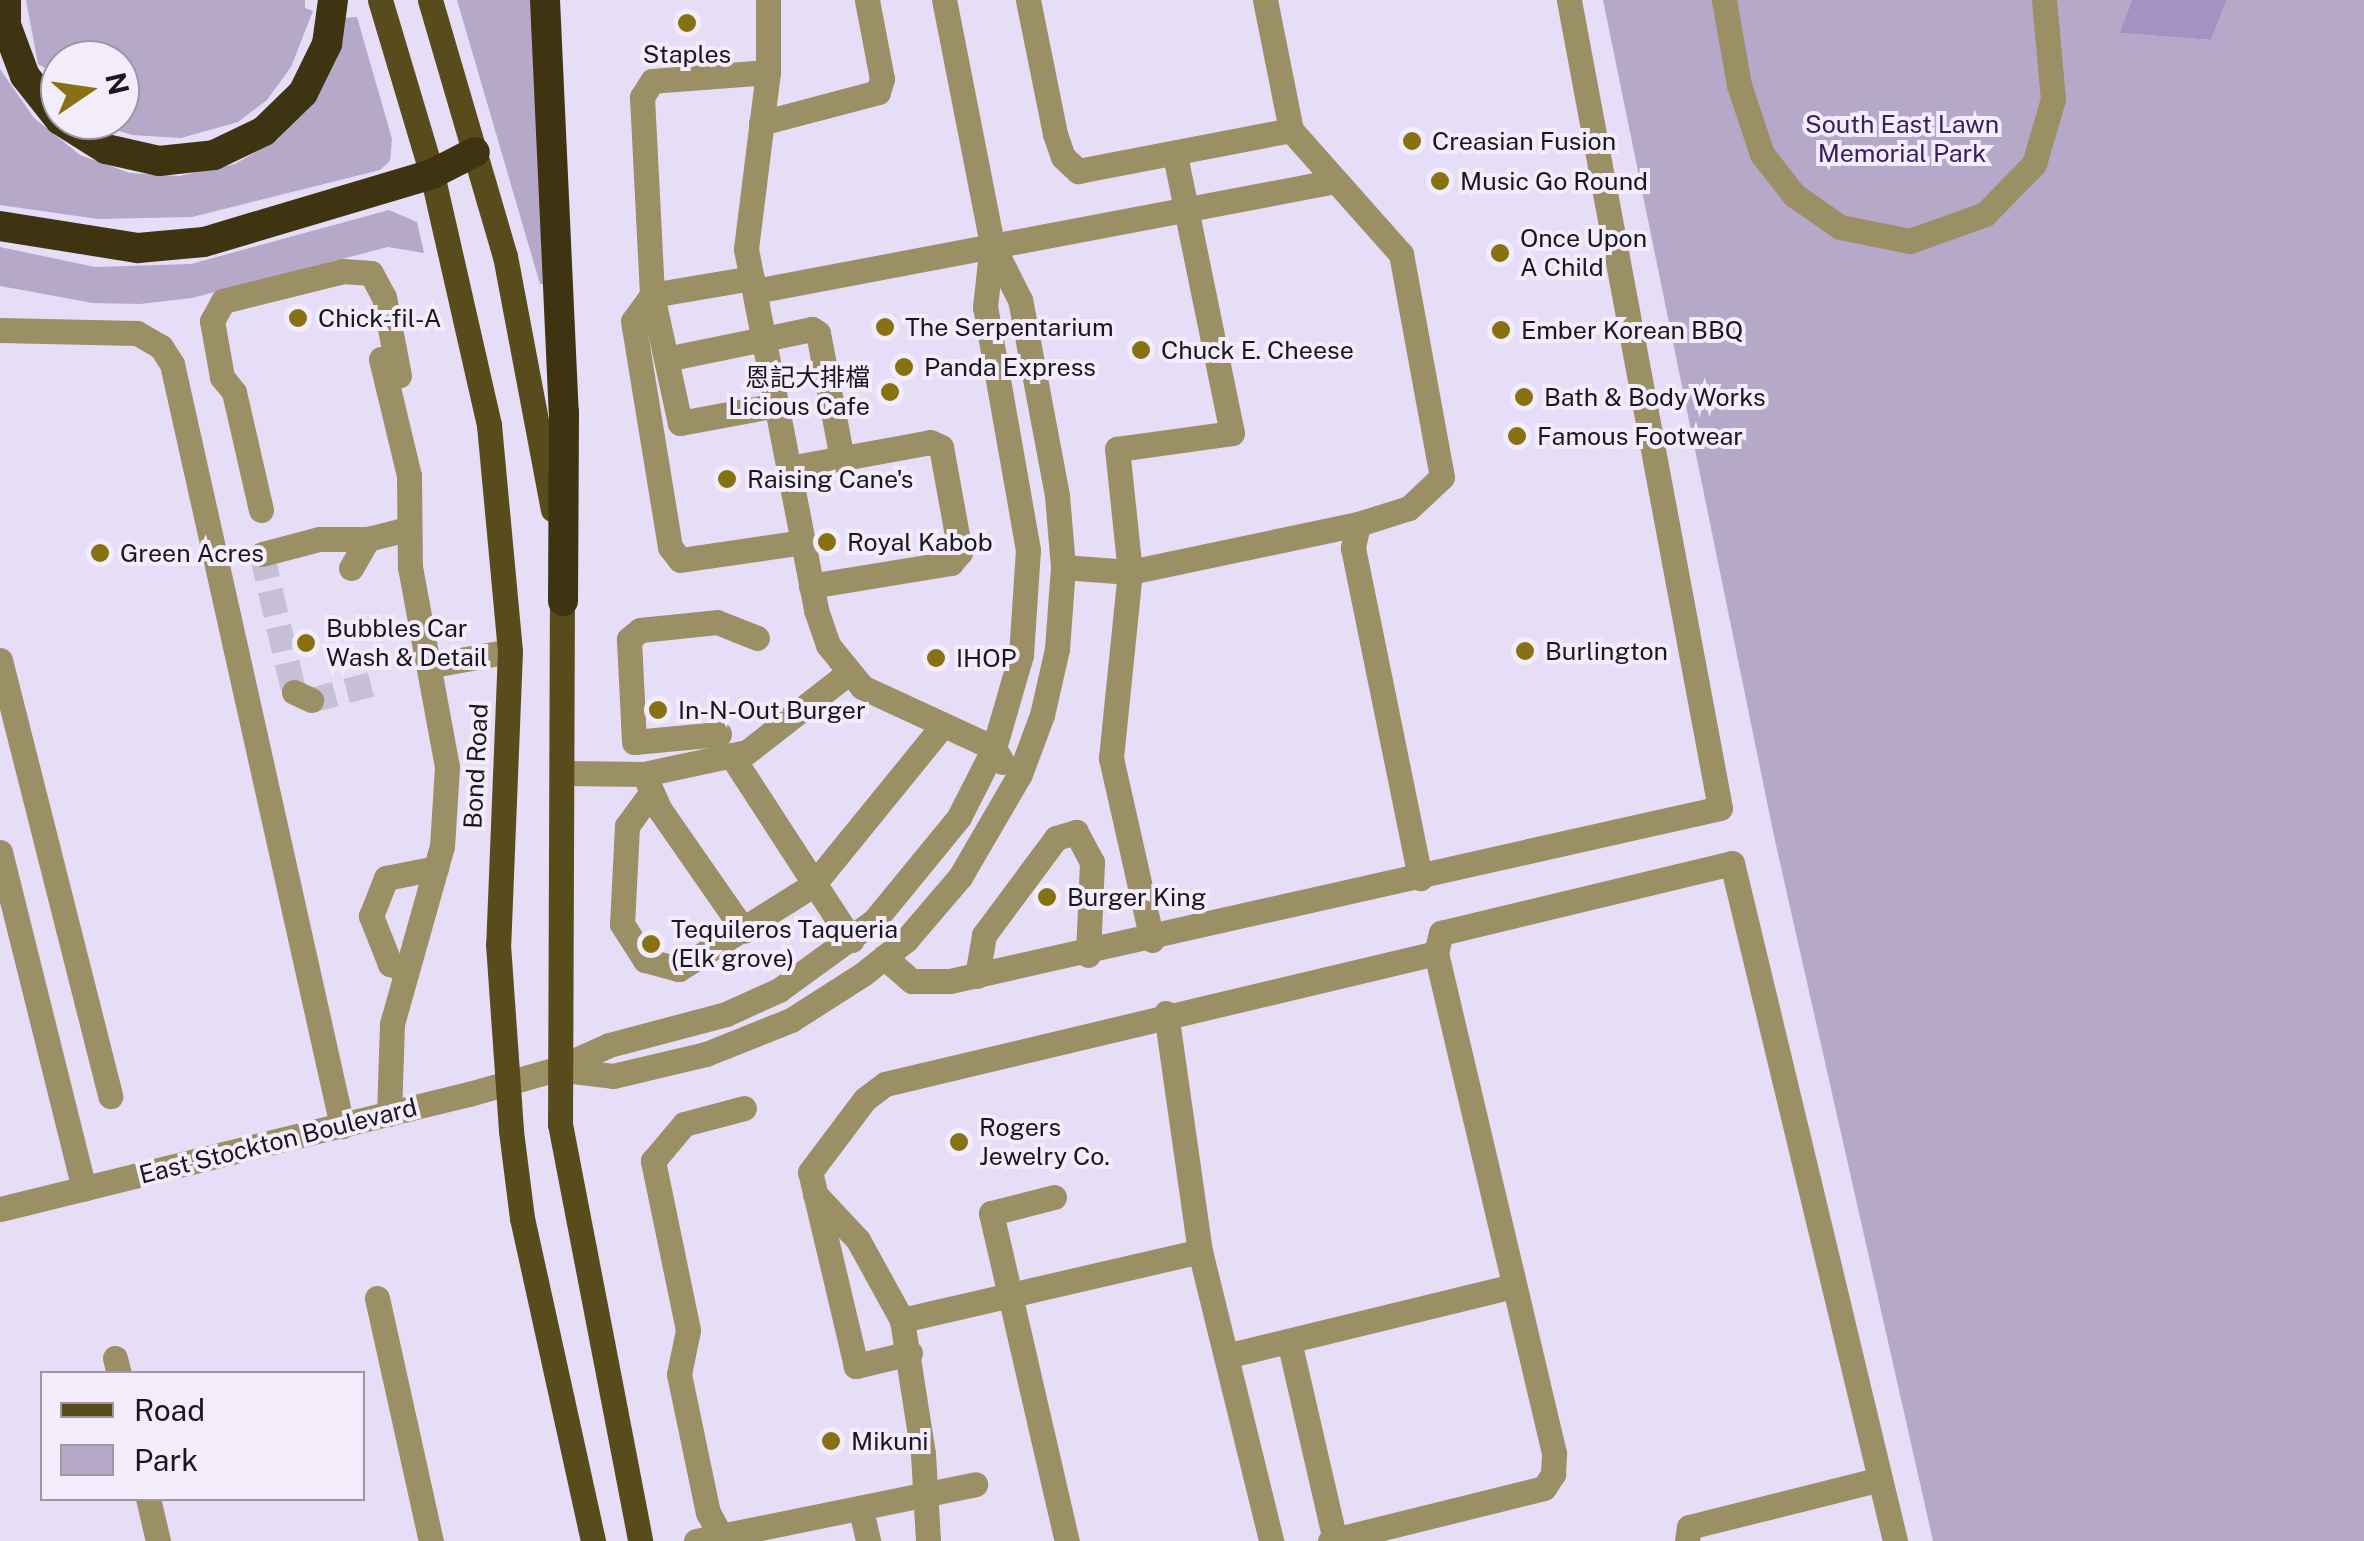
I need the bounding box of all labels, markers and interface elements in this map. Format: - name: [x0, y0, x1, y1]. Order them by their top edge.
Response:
- marker: Staples: [676, 12, 698, 34]
- place label: Staples: [643, 39, 731, 69]
- north arrow: [40, 40, 140, 140]
- text: N: [99, 69, 136, 98]
- park label: South East Lawn Memorial Park: [1805, 110, 1999, 169]
- place label: Creasian Fusion: [1432, 126, 1616, 156]
- marker: Creasian Fusion: [1401, 130, 1423, 152]
- place label: Music Go Round: [1460, 166, 1648, 196]
- marker: Music Go Round: [1429, 170, 1451, 192]
- place label: Once Upon A Child: [1520, 224, 1647, 283]
- marker: Once Upon A Child: [1489, 242, 1511, 264]
- place label: Chick-fil-A: [318, 303, 442, 333]
- marker: Chick-fil-A: [287, 307, 309, 329]
- place label: The Serpentarium: [905, 312, 1114, 342]
- place label: Ember Korean BBQ: [1521, 315, 1743, 345]
- marker: The Serpentarium: [874, 316, 896, 338]
- marker: Ember Korean BBQ: [1490, 319, 1512, 341]
- place label: Chuck E. Cheese: [1161, 335, 1354, 365]
- marker: Chuck E. Cheese: [1130, 339, 1152, 361]
- place label: Panda Express: [924, 352, 1096, 382]
- marker: Panda Express: [893, 356, 915, 378]
- place label: 恩記大排檔 Licious Cafe: [728, 363, 870, 422]
- marker: 恩記大排檔 Licious Cafe: [879, 381, 901, 403]
- place label: Bath & Body Works: [1544, 382, 1766, 412]
- marker: Bath & Body Works: [1513, 386, 1535, 408]
- place label: Famous Footwear: [1537, 421, 1743, 451]
- marker: Famous Footwear: [1506, 425, 1528, 447]
- place label: Raising Cane's: [747, 464, 913, 494]
- marker: Raising Cane's: [716, 468, 738, 490]
- place label: Royal Kabob: [847, 527, 993, 557]
- marker: Royal Kabob: [816, 531, 838, 553]
- place label: Green Acres: [120, 538, 264, 568]
- marker: Green Acres: [89, 542, 111, 564]
- place label: Bubbles Car Wash & Detail: [326, 614, 488, 673]
- marker: Bubbles Car Wash & Detail: [295, 632, 317, 654]
- place label: Burlington: [1545, 636, 1668, 666]
- marker: Burlington: [1514, 640, 1536, 662]
- place label: IHOP: [956, 643, 1016, 673]
- marker: IHOP: [925, 647, 947, 669]
- place label: In-N-Out Burger: [678, 695, 866, 725]
- marker: In-N-Out Burger: [647, 699, 669, 721]
- street label: Bond Road: [458, 702, 494, 830]
- place label: Burger King: [1067, 882, 1206, 912]
- marker: Burger King: [1036, 886, 1058, 908]
- place label: Tequileros Taqueria (Elk grove): [671, 915, 898, 974]
- marker: Tequileros Taqueria (Elk grove): [640, 933, 662, 955]
- street label: East Stockton Boulevard: [136, 1092, 420, 1190]
- place label: Rogers Jewelry Co.: [979, 1113, 1110, 1172]
- marker: Rogers Jewelry Co.: [948, 1131, 970, 1153]
- legend: [40, 1371, 365, 1501]
- text: Road: [134, 1392, 205, 1428]
- place label: Mikuni: [851, 1426, 929, 1456]
- marker: Mikuni: [820, 1430, 842, 1452]
- text: Park: [134, 1442, 198, 1478]

